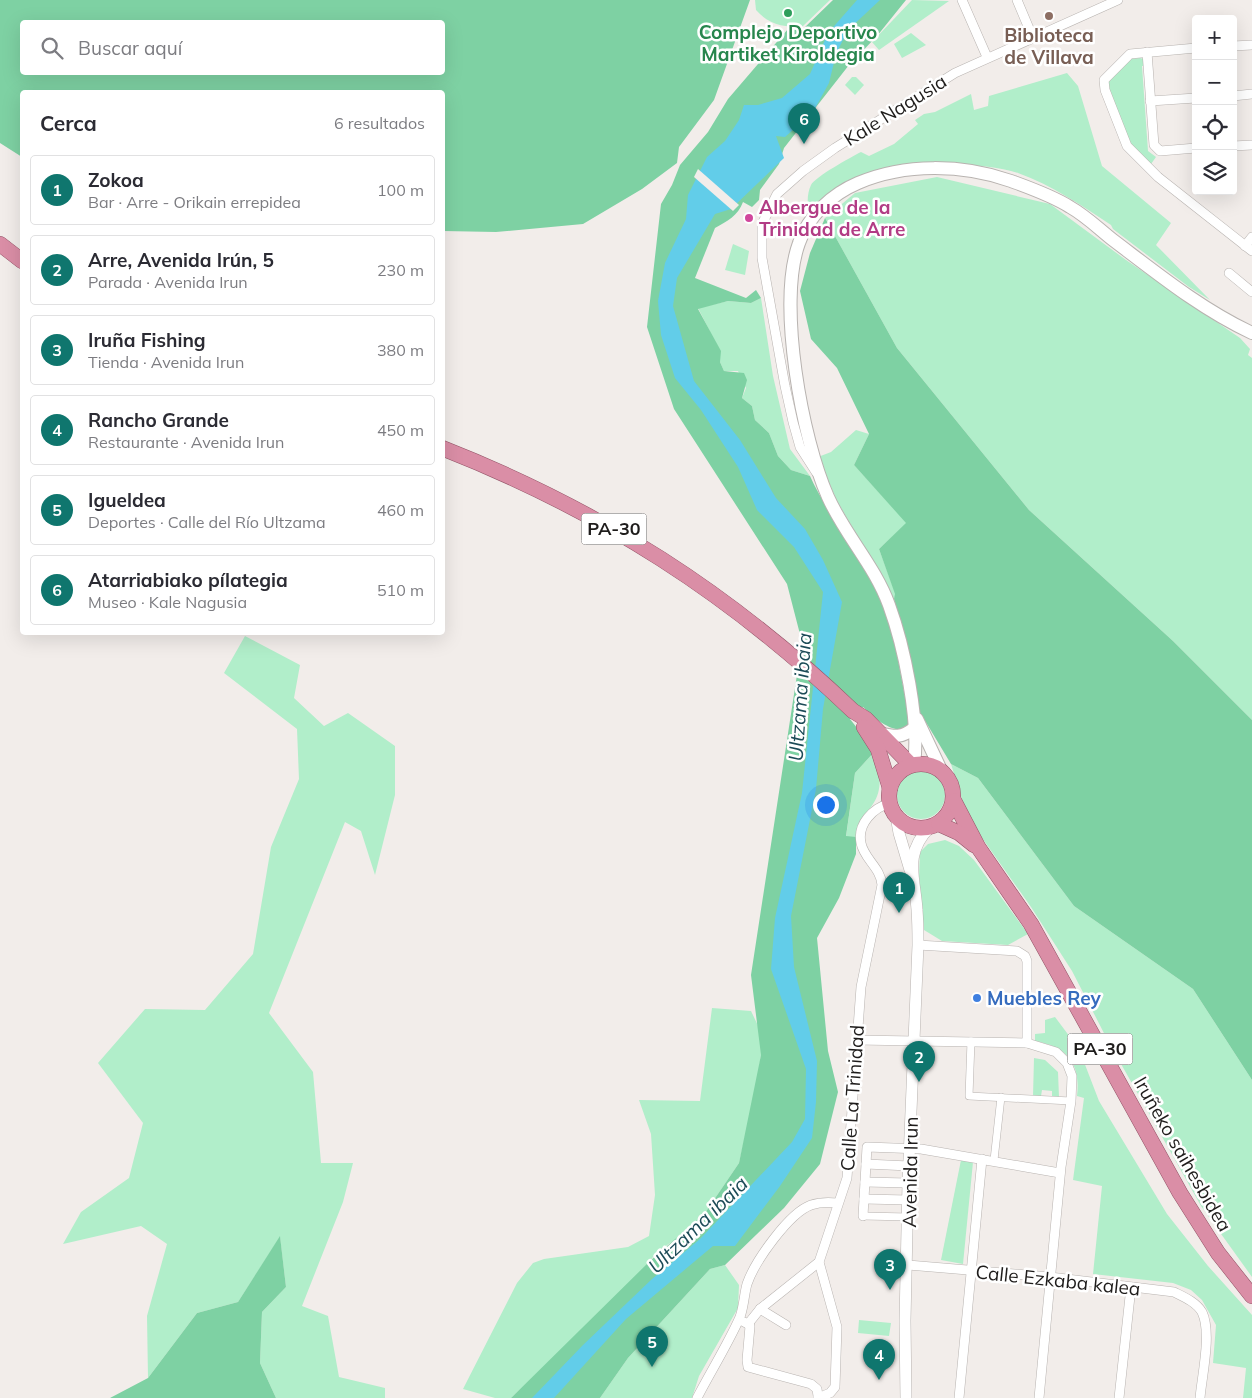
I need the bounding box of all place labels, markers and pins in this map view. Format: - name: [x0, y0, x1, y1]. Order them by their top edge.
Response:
- marker: Complejo Deportivo Martiket Kiroldegia: [782, 7, 794, 19]
- marker: Biblioteca de Villava: [1043, 10, 1055, 22]
- place label: Complejo Deportivo Martiket Kiroldegia: [699, 20, 877, 66]
- place label: Biblioteca de Villava: [1004, 23, 1094, 69]
- pin: 6: [788, 103, 820, 144]
- place label: Albergue de la Trinidad de Arre: [759, 195, 906, 241]
- marker: Albergue de la Trinidad de Arre: [743, 212, 755, 224]
- pin: 1: [883, 872, 915, 913]
- place label: Muebles Rey: [987, 986, 1101, 1010]
- marker: Muebles Rey: [971, 992, 983, 1004]
- pin: 2: [903, 1041, 935, 1082]
- pin: 3: [874, 1249, 906, 1290]
- pin: 5: [636, 1326, 668, 1367]
- pin: 4: [863, 1339, 895, 1380]

